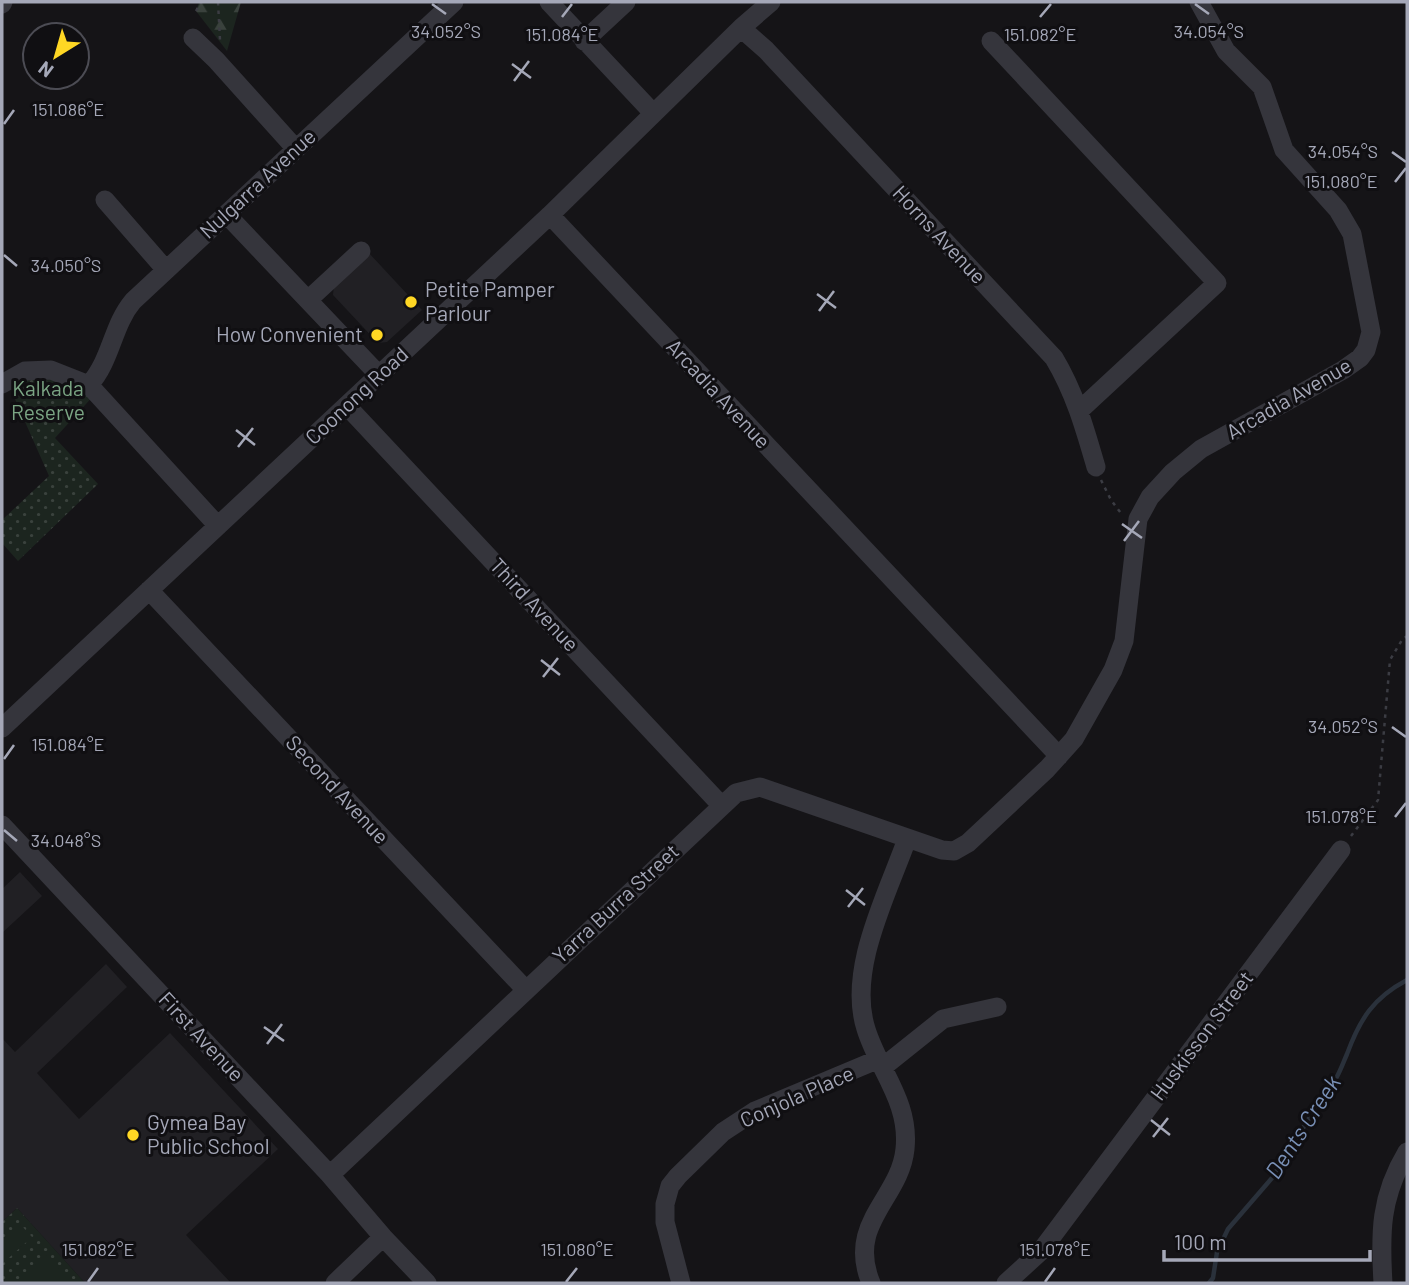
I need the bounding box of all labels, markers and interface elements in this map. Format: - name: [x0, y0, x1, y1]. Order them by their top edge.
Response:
- text: 34.052°S: [411, 20, 481, 42]
- text: 34.054°S: [1174, 20, 1244, 42]
- north arrow: [21, 21, 91, 91]
- text: 151.084°E: [526, 23, 598, 45]
- text: 151.082°E: [1004, 23, 1076, 45]
- text: N: [33, 57, 57, 83]
- text: 151.086°E: [32, 98, 104, 120]
- street label: Nulgarra Avenue: [194, 123, 320, 243]
- text: 34.054°S: [1308, 140, 1378, 162]
- text: 151.080°E: [1304, 170, 1378, 192]
- street label: Horns Avenue: [888, 180, 992, 288]
- text: 34.050°S: [31, 254, 101, 276]
- place label: Petite Pamper Parlour: [425, 276, 555, 325]
- marker: Petite Pamper Parlour: [403, 294, 419, 310]
- place label: How Convenient: [216, 321, 363, 346]
- marker: How Convenient: [369, 327, 385, 343]
- street label: Arcadia Avenue: [662, 333, 776, 453]
- street label: Coonong Road: [299, 341, 413, 449]
- street label: Arcadia Avenue: [1221, 352, 1355, 444]
- park label: Kalkada Reserve: [11, 375, 85, 424]
- street label: Third Avenue: [486, 552, 585, 656]
- text: 34.052°S: [1308, 715, 1378, 737]
- street label: Second Avenue: [281, 729, 395, 848]
- text: 151.084°E: [32, 733, 104, 755]
- text: 151.078°E: [1305, 805, 1377, 827]
- text: 34.048°S: [31, 829, 101, 851]
- street label: Yarra Burra Street: [547, 838, 683, 968]
- street label: Huskisson Street: [1144, 966, 1257, 1105]
- street label: First Avenue: [154, 986, 250, 1086]
- street label: Conjola Place: [736, 1059, 857, 1132]
- water label: Dents Creek: [1258, 1070, 1346, 1183]
- place label: Gymea Bay Public School: [147, 1109, 270, 1158]
- marker: Gymea Bay Public School: [125, 1127, 141, 1143]
- scale bar: [1164, 1218, 1370, 1262]
- text: 100 m: [1174, 1229, 1227, 1254]
- text: 151.082°E: [62, 1238, 134, 1260]
- text: 151.080°E: [540, 1238, 614, 1260]
- text: 151.078°E: [1019, 1238, 1091, 1260]

